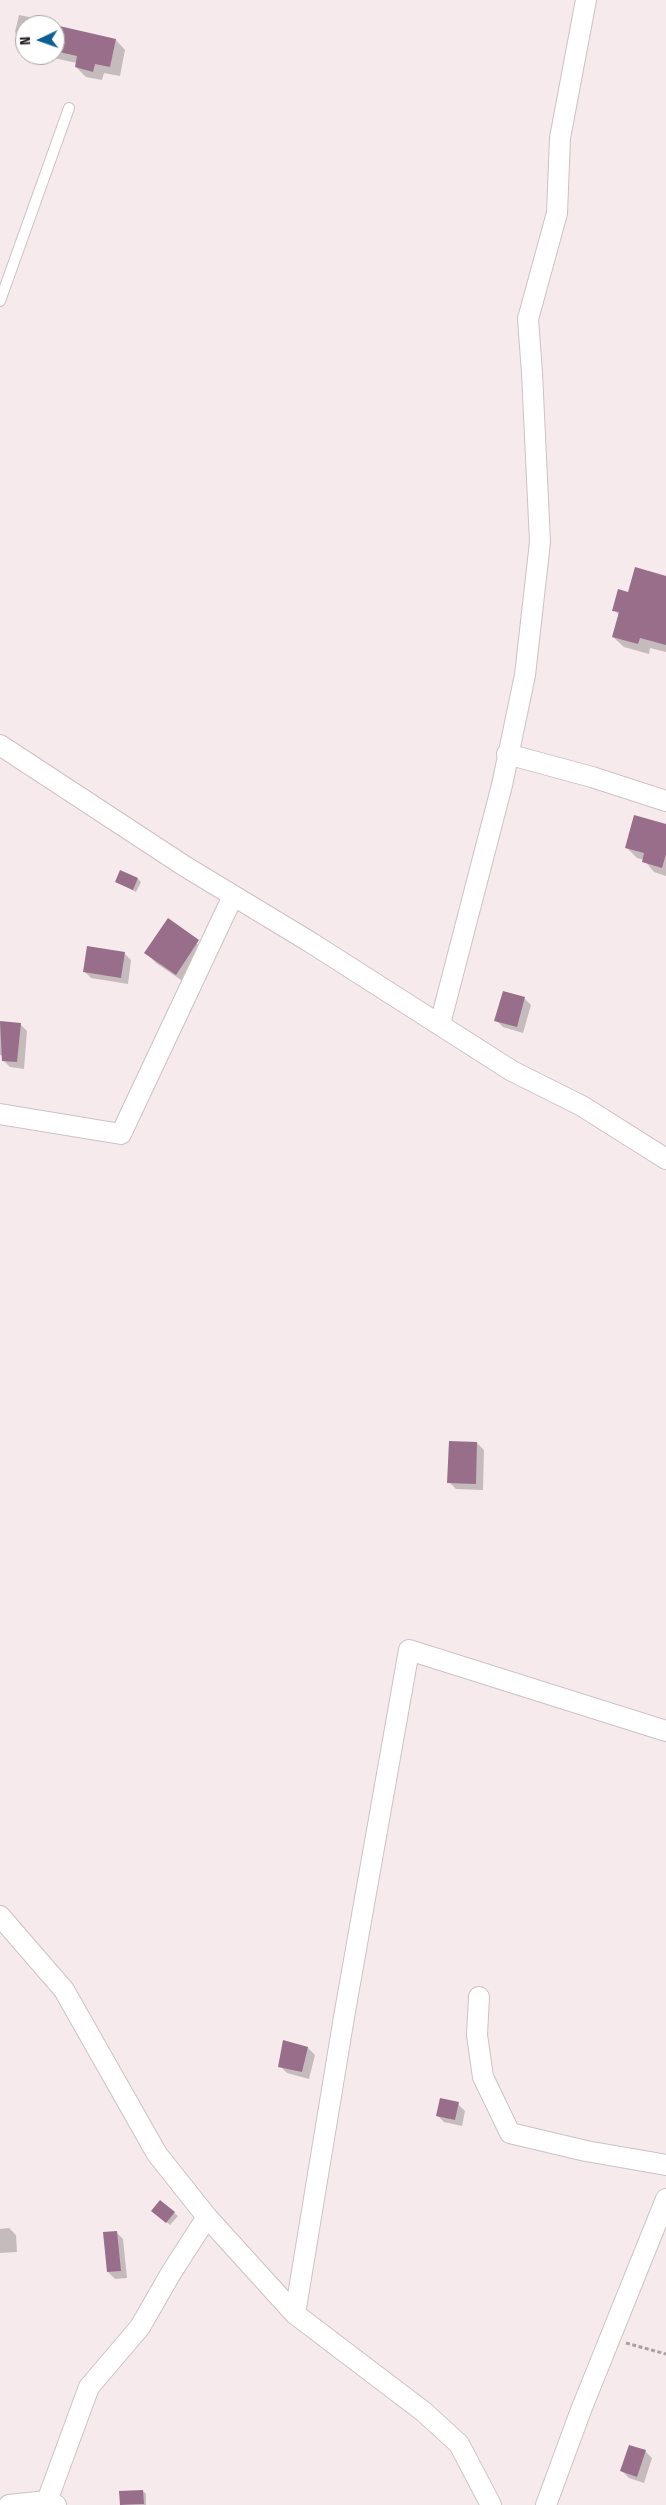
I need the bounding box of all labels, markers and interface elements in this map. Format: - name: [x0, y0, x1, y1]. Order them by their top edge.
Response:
- north arrow: [15, 15, 65, 65]
- text: N: [17, 36, 34, 45]

